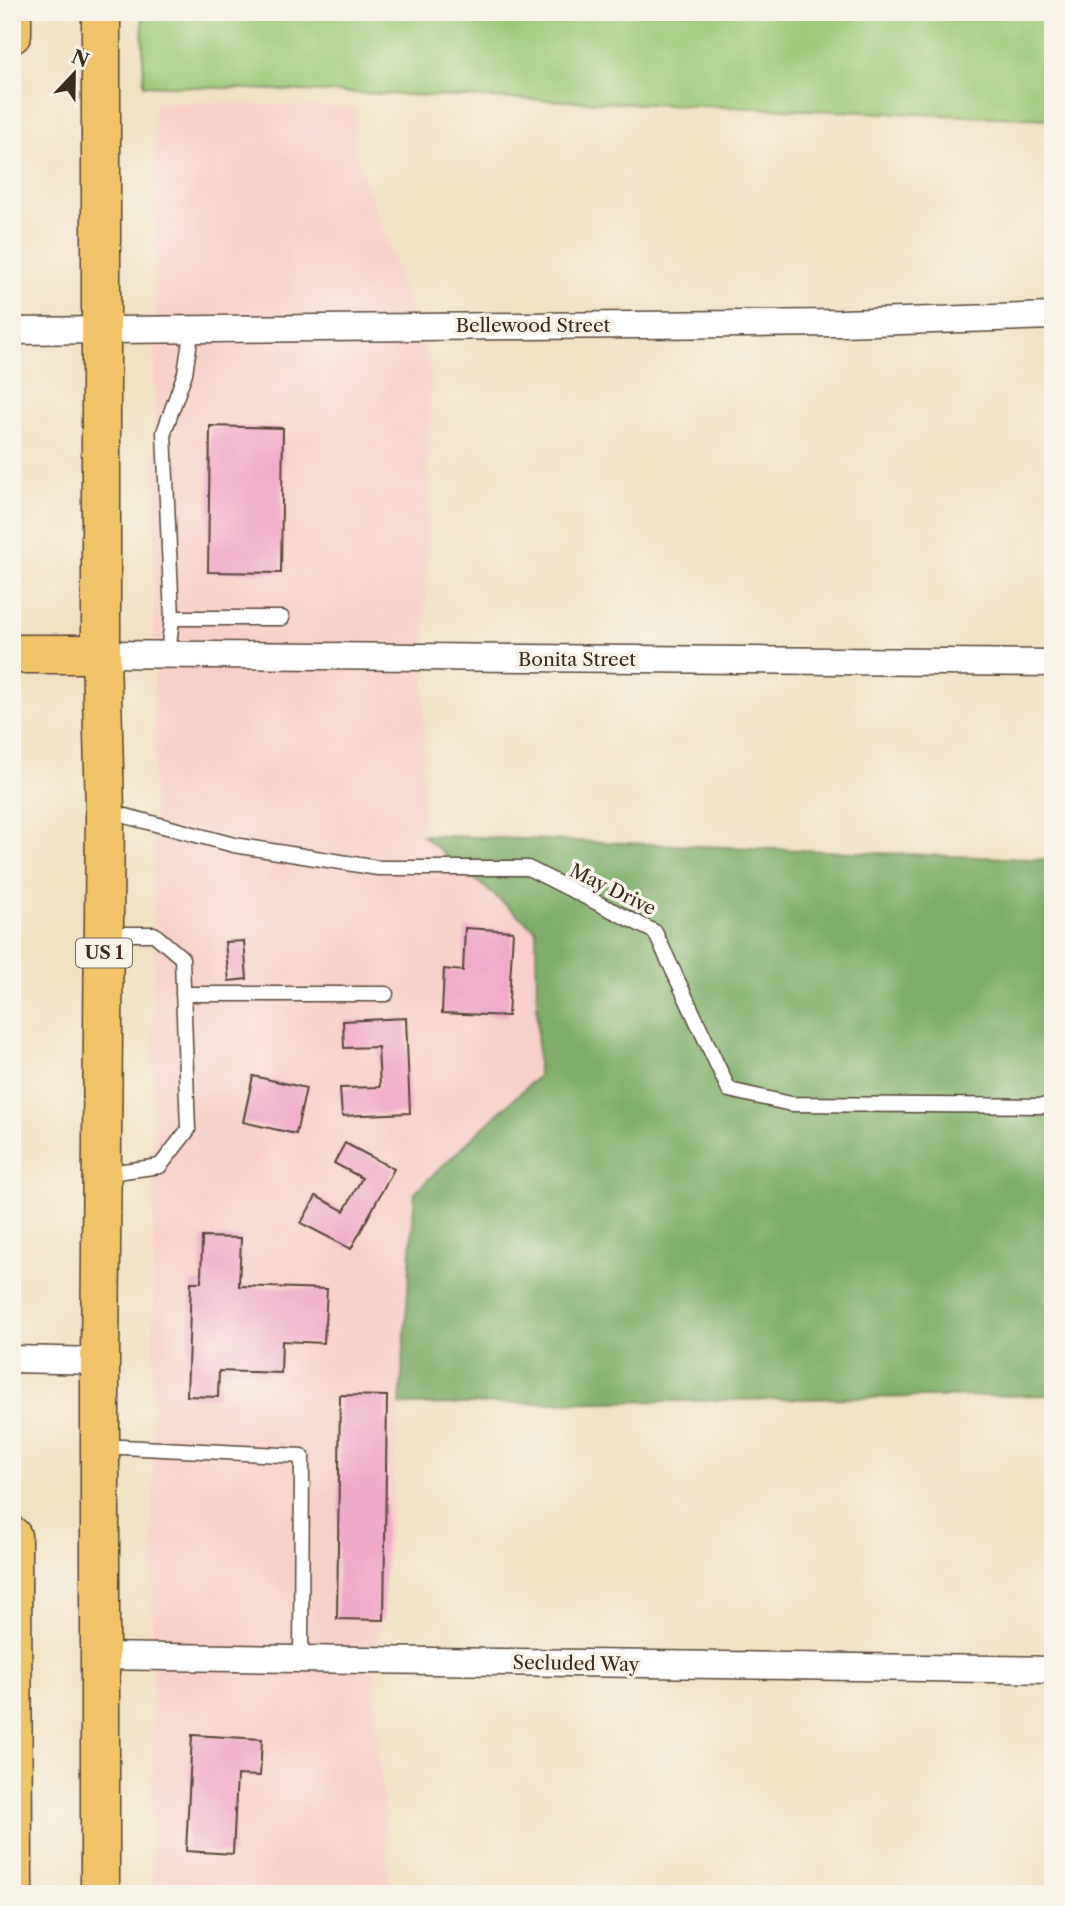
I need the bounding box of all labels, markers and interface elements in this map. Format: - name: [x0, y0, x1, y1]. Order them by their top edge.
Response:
- north arrow: [38, 38, 108, 108]
- text: N: [68, 45, 92, 72]
- street label: Bellewood Street: [456, 314, 611, 337]
- street label: Bonita Street: [518, 648, 636, 671]
- street label: May Drive: [566, 859, 660, 920]
- road number: US 1: [76, 938, 132, 968]
- street label: Secluded Way: [512, 1651, 640, 1676]

